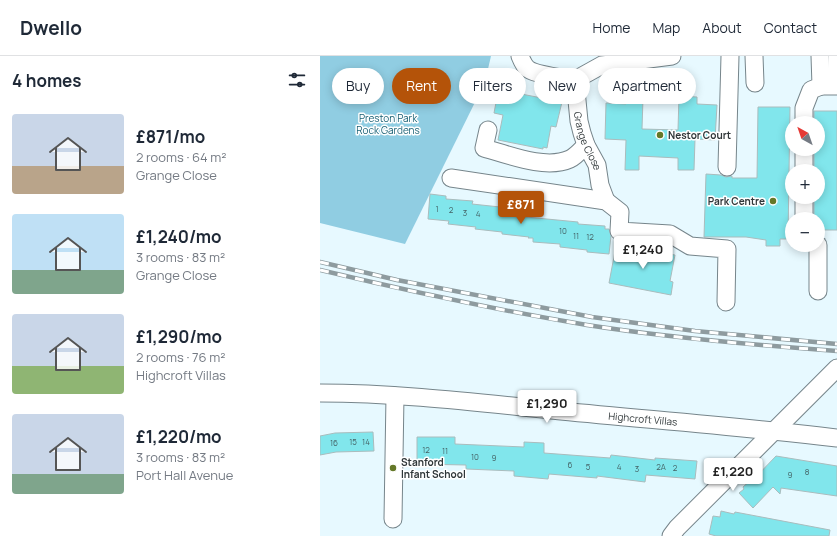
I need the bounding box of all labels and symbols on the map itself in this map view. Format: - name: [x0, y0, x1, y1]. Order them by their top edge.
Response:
- park label: Preston Park Rock Gardens: [356, 111, 420, 137]
- street label: Grange Close: [571, 111, 605, 171]
- north arrow: [785, 116, 825, 156]
- place label: Nestor Court: [668, 128, 731, 142]
- marker: Nestor Court: [655, 130, 665, 140]
- pin: £871: [497, 191, 545, 225]
- place label: Park Centre: [708, 194, 765, 208]
- marker: Park Centre: [768, 196, 778, 206]
- house number: 1: [435, 203, 439, 214]
- house number: 2: [449, 204, 454, 215]
- house number: 3: [463, 207, 467, 218]
- house number: 4: [476, 208, 481, 219]
- house number: 10: [559, 225, 567, 236]
- house number: 11: [573, 230, 579, 241]
- house number: 12: [586, 231, 594, 242]
- pin: £1,240: [610, 236, 676, 270]
- pin: £1,290: [514, 390, 580, 424]
- street label: Highcroft Villas: [608, 409, 678, 429]
- house number: 15: [349, 436, 357, 447]
- house number: 14: [362, 436, 370, 447]
- house number: 16: [330, 437, 338, 448]
- house number: 12: [422, 444, 430, 455]
- house number: 11: [442, 445, 448, 456]
- house number: 10: [471, 451, 479, 462]
- house number: 9: [492, 452, 497, 463]
- place label: Stanford Infant School: [401, 455, 466, 481]
- pin: £1,220: [700, 458, 766, 492]
- house number: 6: [568, 459, 573, 470]
- house number: 5: [586, 461, 591, 472]
- house number: 4: [617, 461, 622, 472]
- house number: 2A: [656, 461, 666, 472]
- house number: 2: [673, 462, 678, 473]
- marker: Stanford Infant School: [388, 463, 398, 473]
- house number: 3: [635, 463, 639, 474]
- house number: 8: [805, 466, 810, 477]
- house number: 9: [788, 469, 793, 480]

